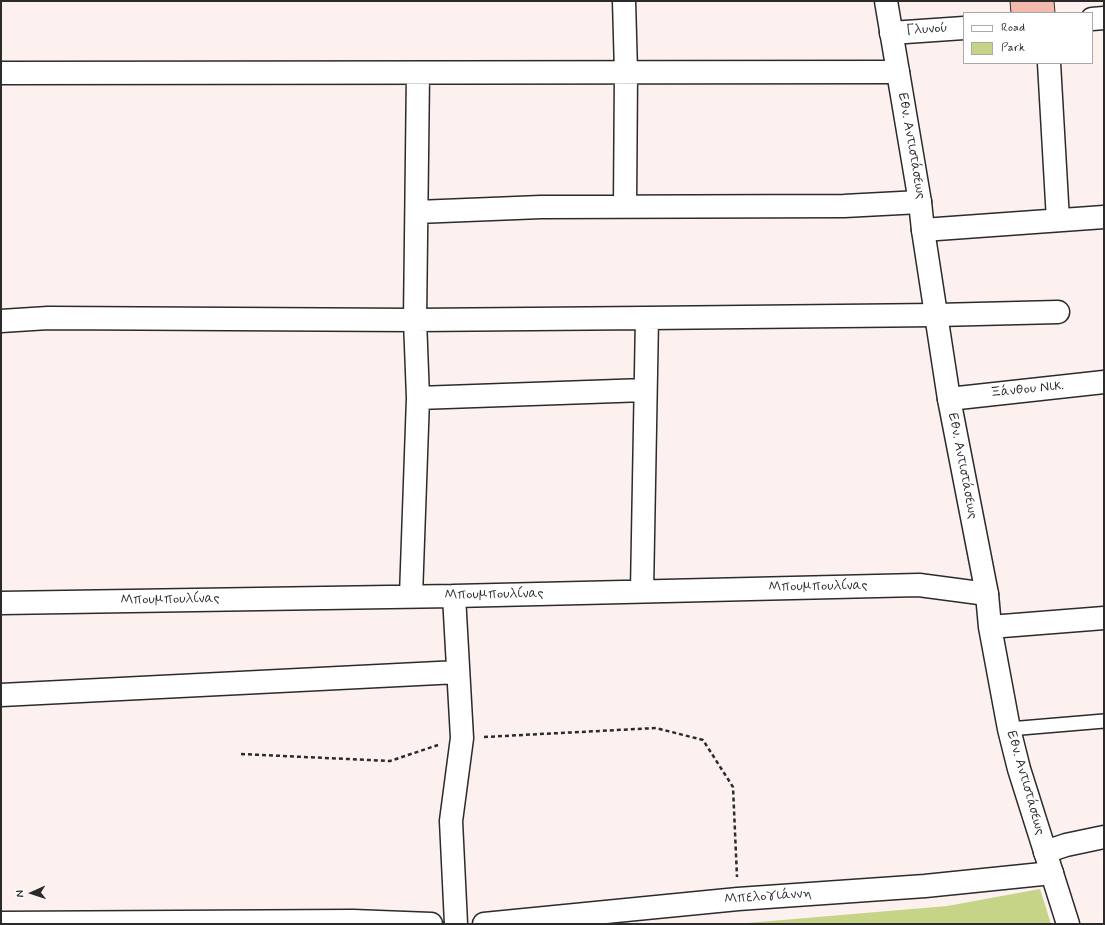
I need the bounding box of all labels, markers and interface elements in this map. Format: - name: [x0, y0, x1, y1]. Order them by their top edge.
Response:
- legend: [963, 12, 1093, 64]
- street label: Γλυνού: [906, 20, 948, 40]
- text: Road: [1001, 20, 1025, 36]
- text: Park: [1001, 40, 1025, 56]
- street label: Εθν. Αντιστάσεως: [893, 91, 929, 201]
- street label: Ξάνθου Νικ.: [989, 378, 1065, 402]
- street label: Εθν. Αντιστάσεως: [943, 412, 981, 520]
- street label: Μπουμπουλίνας: [768, 578, 868, 596]
- street label: Μπουμπουλίνας: [444, 586, 544, 604]
- street label: Μπουμπουλίνας: [120, 591, 220, 609]
- street label: Εθν. Αντιστάσεως: [1002, 729, 1048, 837]
- north arrow: [12, 873, 52, 913]
- street label: Μπελογιάννη: [724, 886, 812, 908]
- text: N: [13, 890, 27, 898]

